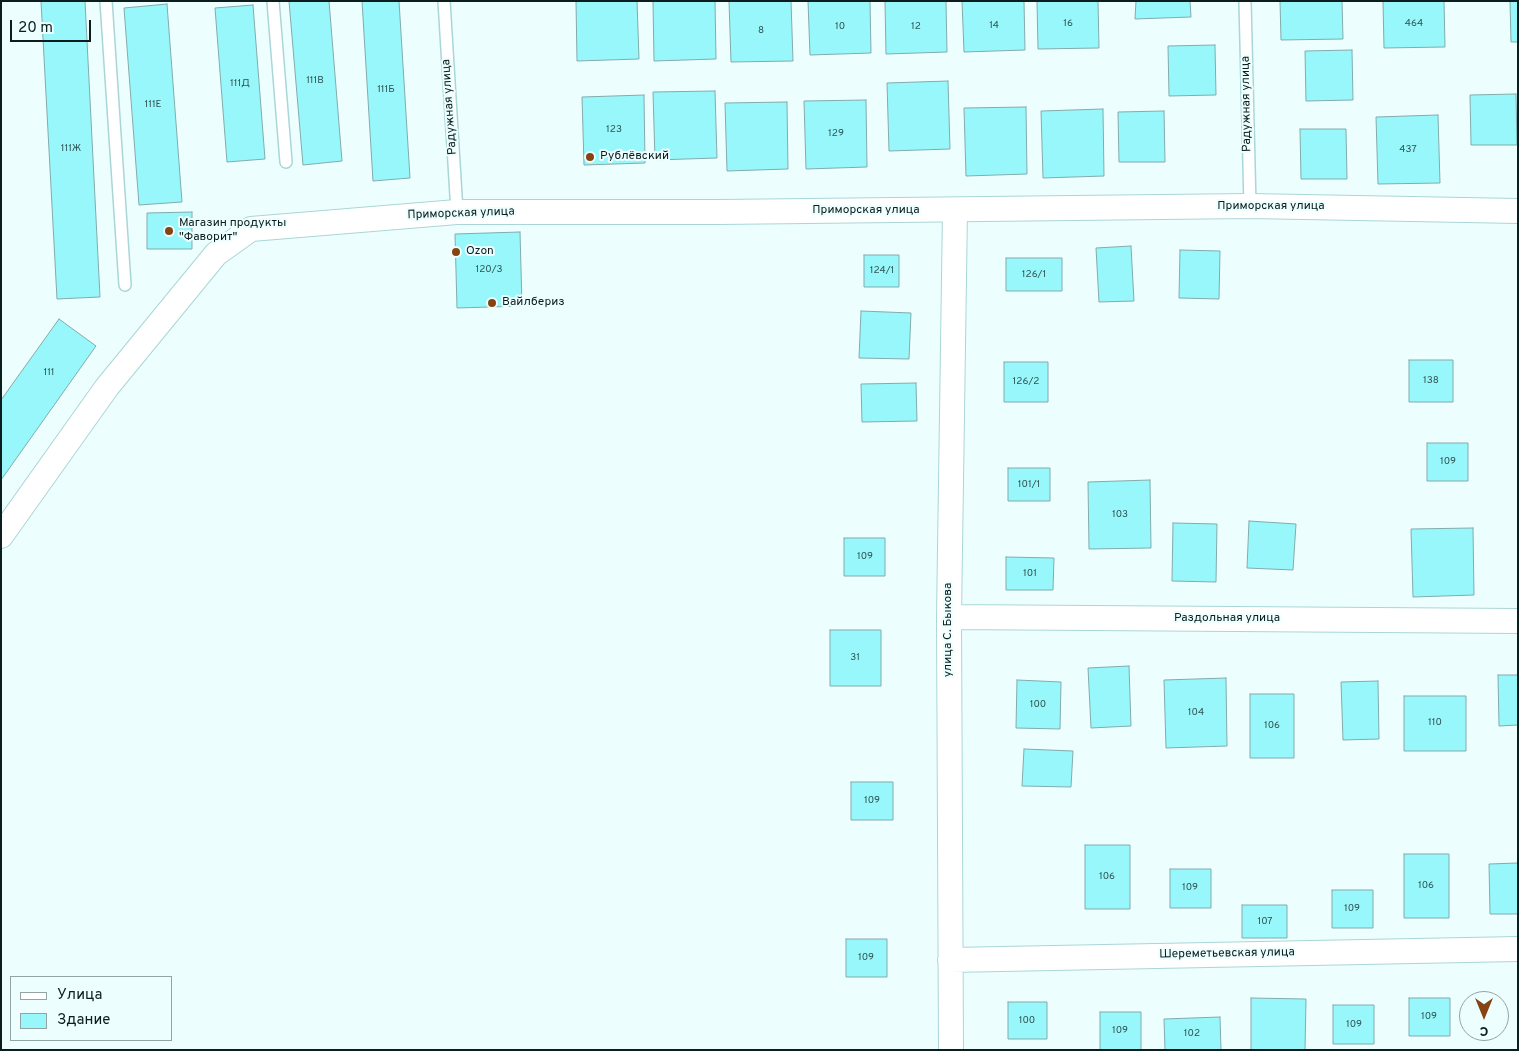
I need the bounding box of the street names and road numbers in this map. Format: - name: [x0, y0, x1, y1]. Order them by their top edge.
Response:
- street label: Радужная улица: [1239, 56, 1255, 152]
- street label: Радужная улица: [439, 59, 461, 155]
- street label: Приморская улица: [1217, 200, 1325, 214]
- street label: Приморская улица: [812, 204, 920, 218]
- street label: Приморская улица: [407, 205, 515, 223]
- street label: улица С. Быкова: [942, 583, 956, 677]
- street label: Раздольная улица: [1174, 612, 1280, 626]
- street label: Шереметьевская улица: [1159, 946, 1295, 962]

